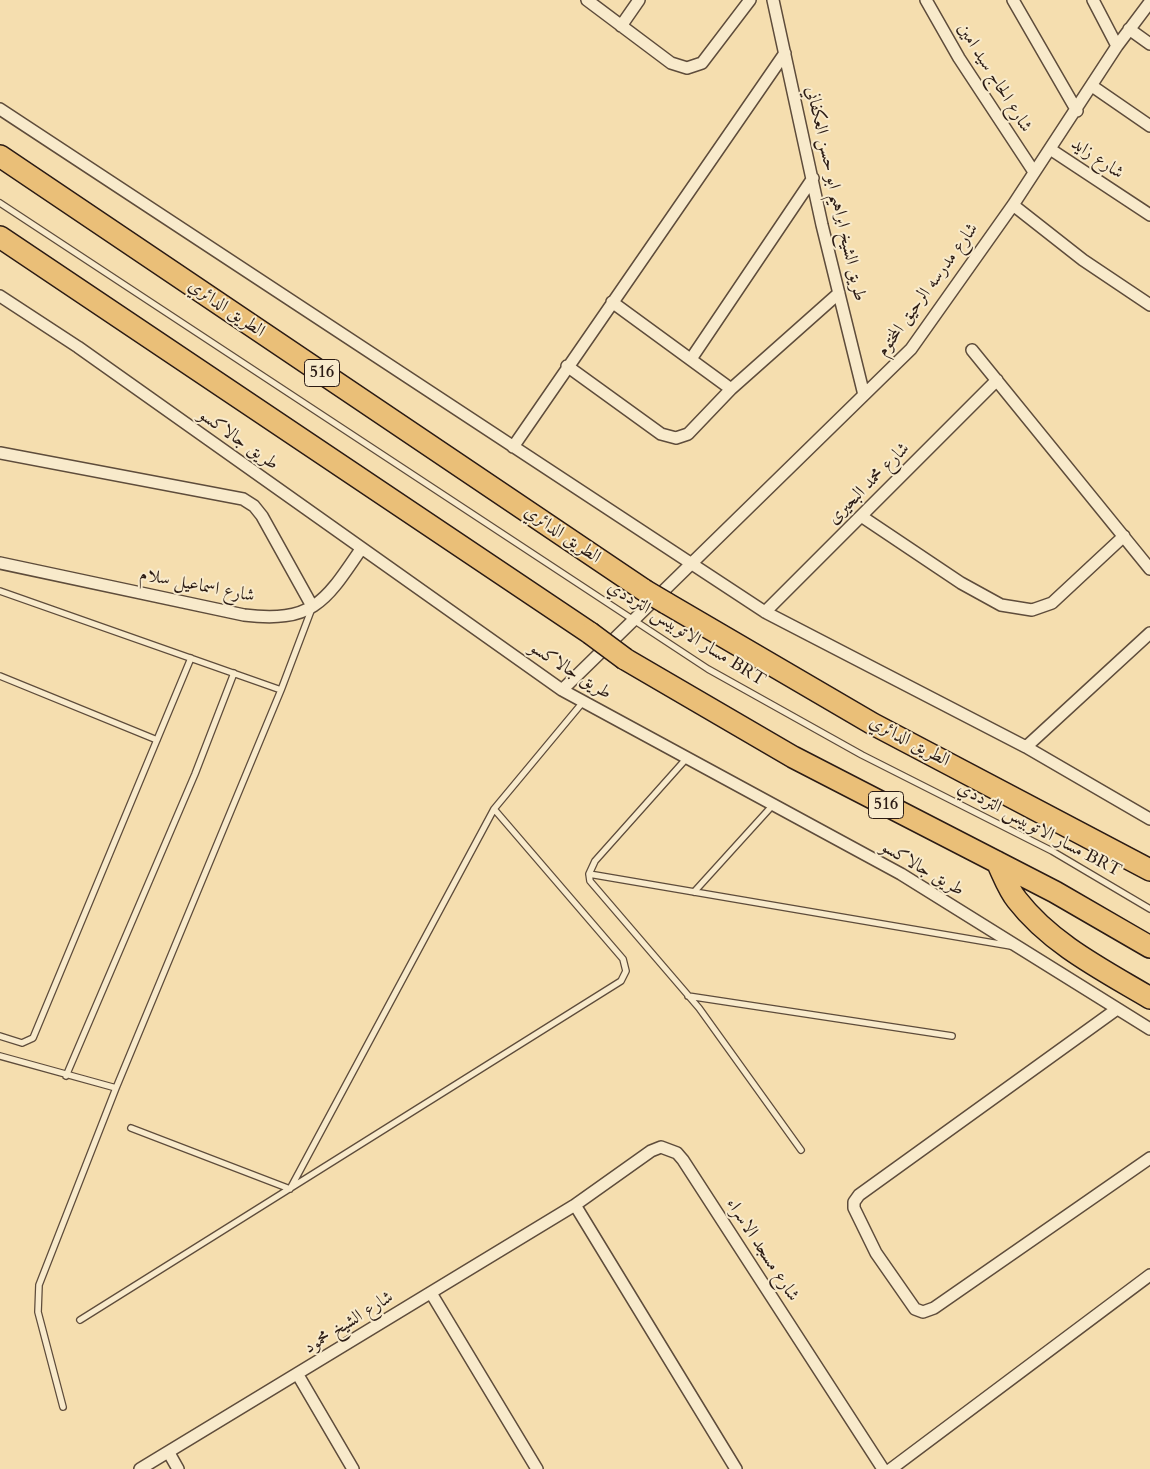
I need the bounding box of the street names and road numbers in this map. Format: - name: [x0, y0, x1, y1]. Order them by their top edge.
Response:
- street label: شارع الحاج سيد امين: [952, 19, 1036, 137]
- street label: طريق الشيخ ابراهيم ابو حسن العكفاني: [800, 84, 870, 304]
- street label: شارع زايد: [1067, 134, 1127, 184]
- street label: شارع مدرسه الرحيق المختوم: [872, 219, 984, 361]
- street label: الطريق الدائري: [183, 275, 269, 343]
- road number: 516: [304, 359, 340, 386]
- street label: طريق جالاكسو: [194, 405, 282, 475]
- street label: شارع محمد البحيرى: [823, 438, 915, 530]
- street label: الطريق الدائري: [519, 501, 605, 569]
- street label: شارع اسماعيل سلام: [138, 564, 256, 608]
- street label: مسار الاتوبيس الترددي BRT: [603, 577, 769, 691]
- street label: طريق جالاكسو: [525, 637, 615, 705]
- street label: الطريق الدائري: [865, 712, 953, 772]
- street label: مسار الاتوبيس الترددي BRT: [953, 778, 1125, 882]
- road number: 516: [868, 792, 904, 818]
- street label: طريق جالاكسو: [876, 836, 968, 902]
- street label: شارع مسجد الاسراء: [721, 1194, 803, 1306]
- street label: شارع الشيخ محمود: [300, 1287, 398, 1359]

